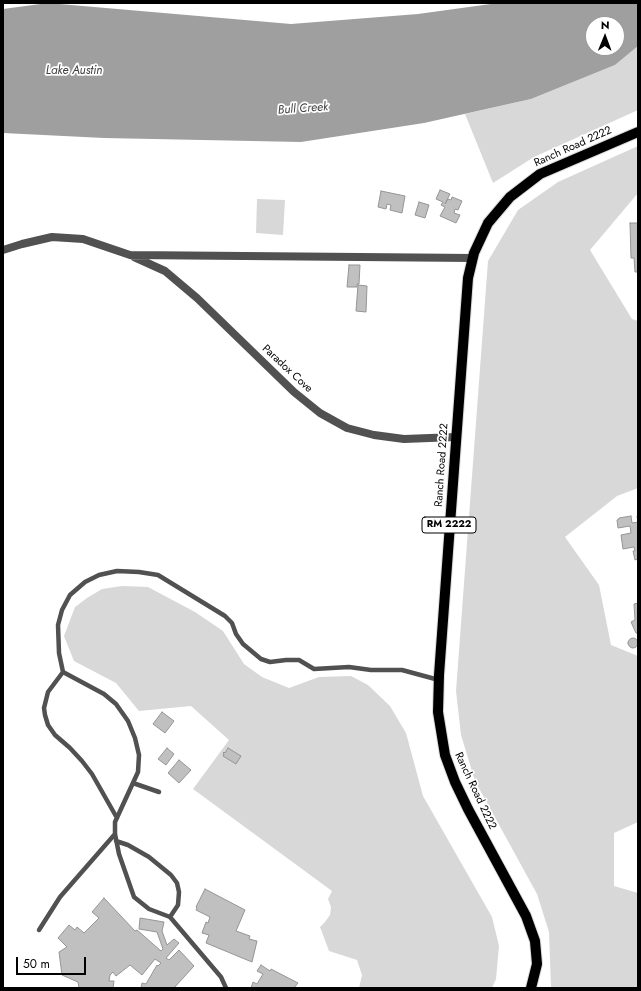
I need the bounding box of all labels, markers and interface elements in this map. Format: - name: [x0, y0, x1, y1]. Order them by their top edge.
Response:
- north arrow: [585, 16, 625, 56]
- text: N: [601, 17, 610, 33]
- water label: Lake Austin: [46, 64, 102, 78]
- water label: Bull Creek: [277, 100, 329, 118]
- street label: Ranch Road 2222: [532, 124, 614, 170]
- street label: Paradox Cove: [259, 342, 315, 396]
- street label: Ranch Road 2222: [432, 423, 452, 507]
- road number: RM 2222: [422, 517, 476, 533]
- street label: Ranch Road 2222: [451, 750, 499, 832]
- scale bar: [18, 949, 88, 975]
- text: 50 m: [23, 955, 50, 973]

